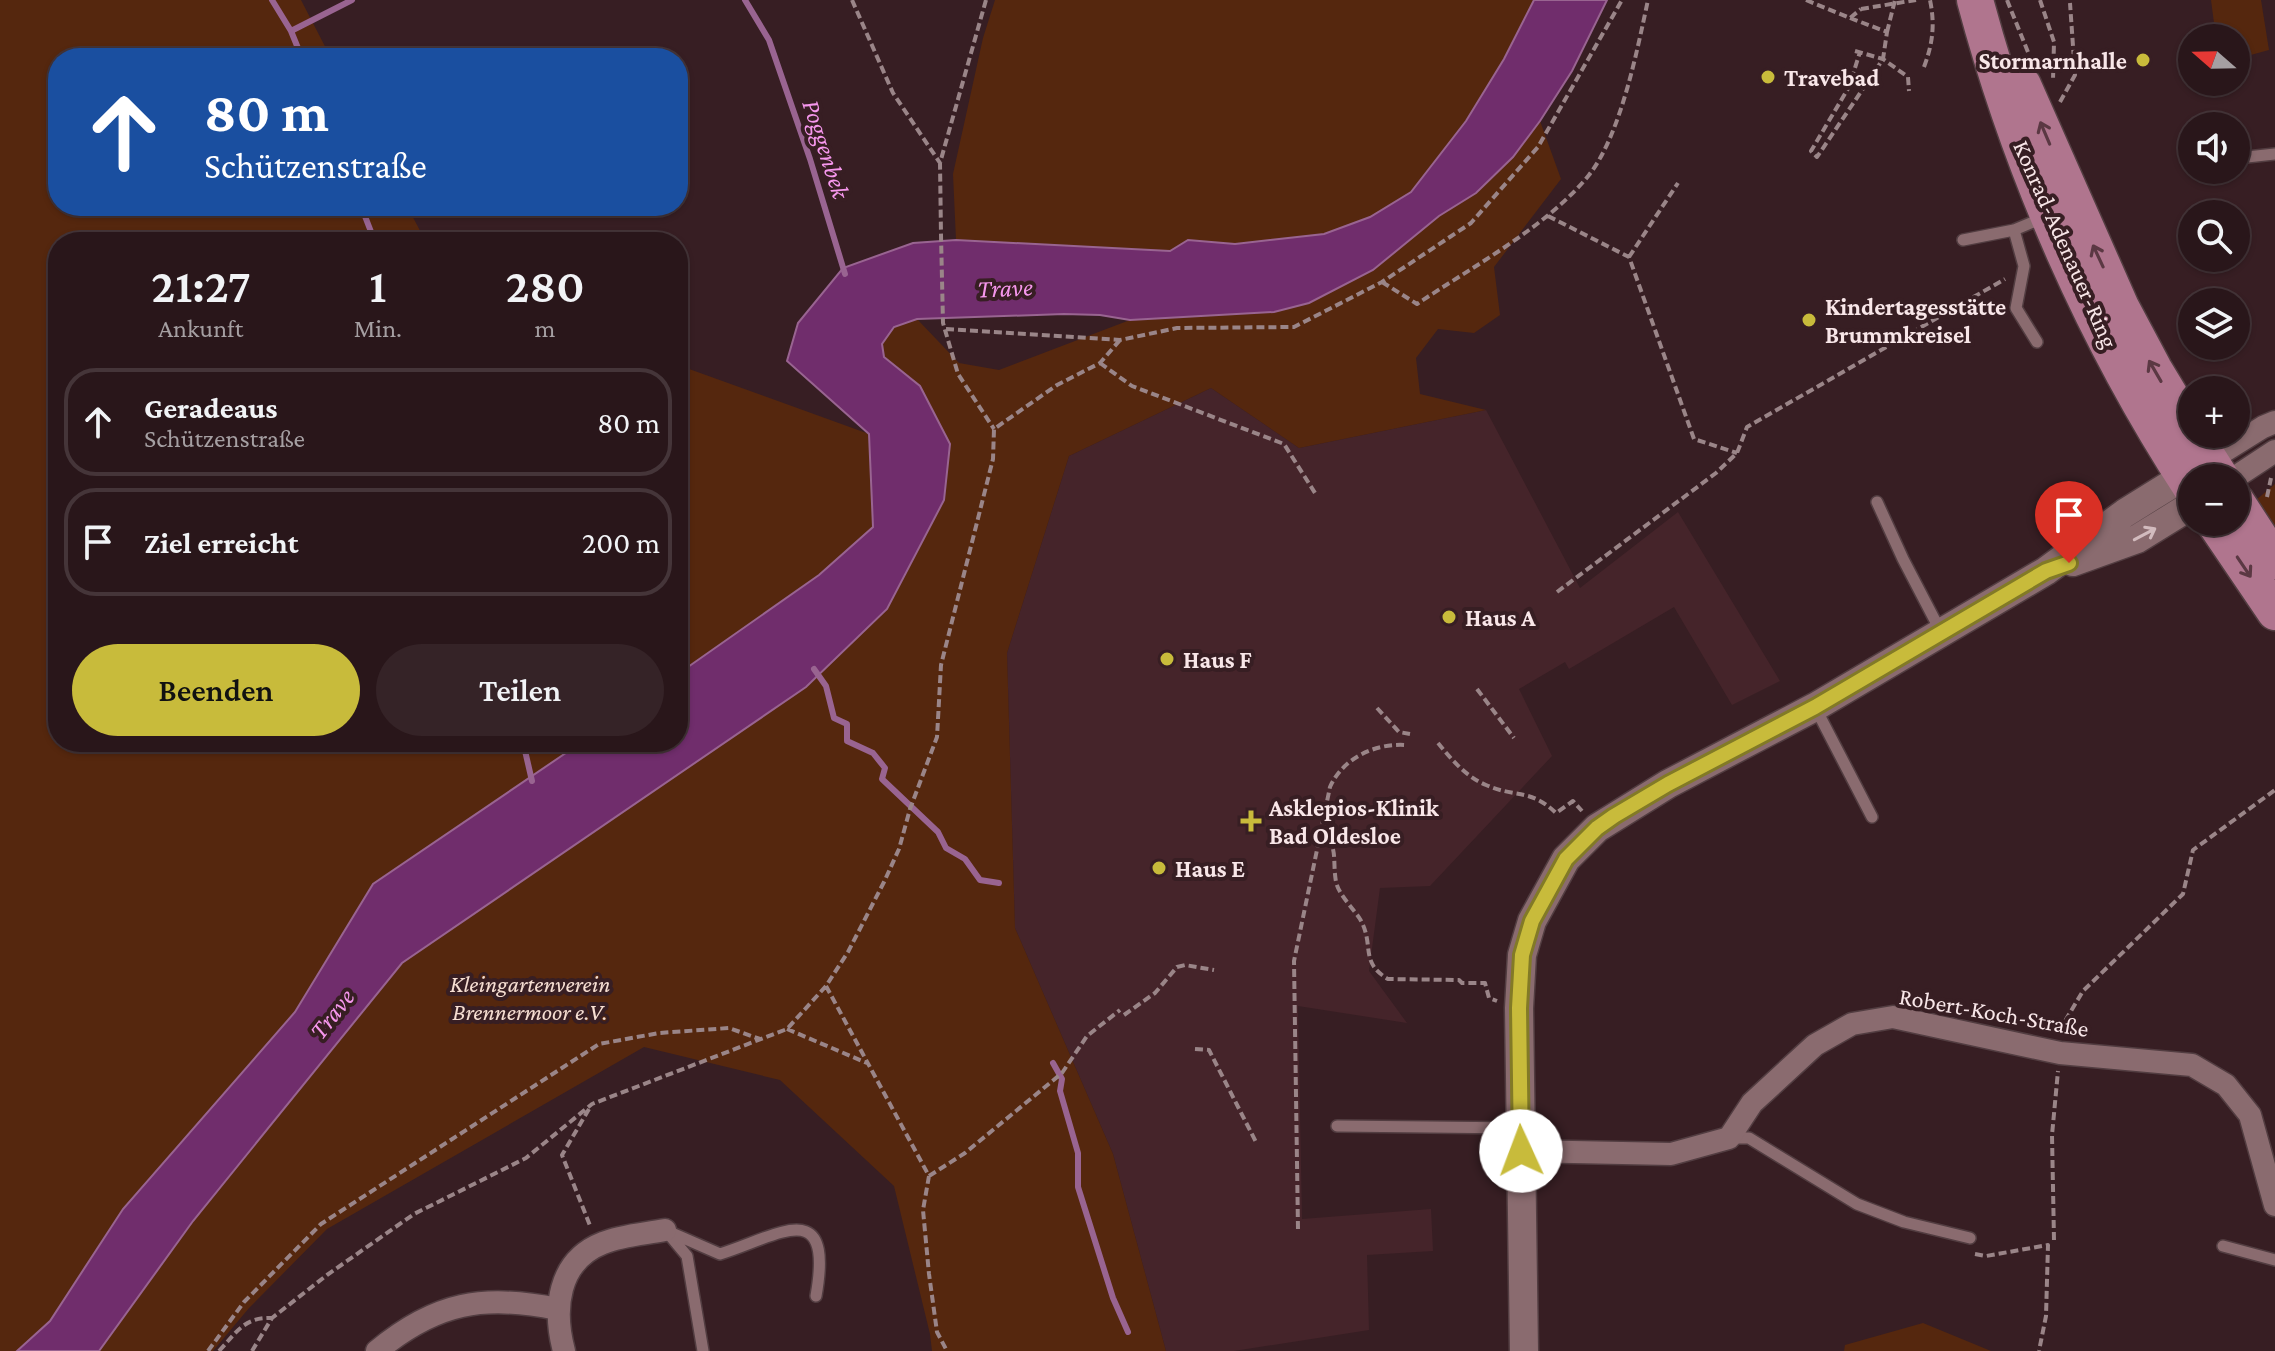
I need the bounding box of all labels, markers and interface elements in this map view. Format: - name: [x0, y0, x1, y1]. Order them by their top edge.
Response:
- north arrow: [2178, 24, 2250, 96]
- map controls: [2178, 24, 2250, 536]
- place label: Stormarnhalle: [1979, 47, 2127, 74]
- marker: Stormarnhalle: [2134, 51, 2152, 69]
- place label: Travebad: [1784, 64, 1879, 91]
- marker: Travebad: [1759, 68, 1777, 86]
- icon: ahead: [72, 80, 176, 184]
- text: 80 m: [204, 81, 329, 143]
- water label: Poggenbek: [796, 96, 856, 204]
- button: sound: [2178, 112, 2250, 184]
- one-way arrow: [2036, 121, 2051, 146]
- street label: Konrad-Adenauer-Ring: [2008, 136, 2124, 352]
- text: Schützenstraße: [204, 146, 427, 186]
- button: search: [2178, 200, 2250, 272]
- one-way arrow: [2090, 245, 2105, 269]
- text: 21:27: [151, 259, 250, 312]
- text: 1: [369, 259, 386, 312]
- text: 280: [505, 259, 585, 312]
- water label: Trave: [977, 273, 1033, 303]
- button: layers: [2178, 288, 2250, 360]
- place label: Kindertagesstätte Brummkreisel: [1825, 293, 2006, 348]
- marker: Kindertagesstätte Brummkreisel: [1800, 311, 1818, 329]
- text: Ankunft: [158, 314, 243, 343]
- text: Min.: [354, 314, 402, 343]
- text: m: [535, 314, 555, 343]
- one-way arrow: [2147, 359, 2162, 383]
- button: +: [2178, 376, 2250, 448]
- text: Geradeaus: [144, 391, 278, 424]
- icon: ahead: [76, 400, 120, 444]
- text: 80 m: [597, 406, 660, 439]
- text: Schützenstraße: [144, 424, 305, 453]
- button: −: [2178, 464, 2250, 536]
- pin: [2035, 481, 2103, 563]
- icon: arrive: [2047, 493, 2091, 537]
- icon: arrive: [76, 520, 120, 564]
- text: Ziel erreicht: [144, 526, 299, 559]
- text: 200 m: [582, 526, 660, 559]
- one-way arrow: [2133, 526, 2156, 542]
- one-way arrow: [2236, 555, 2252, 577]
- place label: Haus A: [1465, 604, 1536, 631]
- marker: Haus A: [1440, 608, 1458, 626]
- button: Beenden: [72, 644, 360, 736]
- button: Teilen: [376, 644, 664, 736]
- place label: Haus F: [1183, 646, 1252, 673]
- marker: Haus F: [1158, 650, 1176, 668]
- place label: Asklepios-Klinik Bad Oldesloe: [1268, 794, 1440, 849]
- marker: Asklepios-Klinik Bad Oldesloe: [1240, 810, 1262, 832]
- place label: Haus E: [1175, 855, 1245, 882]
- marker: Haus E: [1150, 859, 1168, 877]
- park label: Kleingartenverein Brennermoor e.V.: [450, 970, 610, 1025]
- street label: Robert-Koch-Straße: [1897, 982, 2091, 1042]
- water label: Trave: [303, 983, 361, 1045]
- position arrow: [1479, 1109, 1563, 1193]

